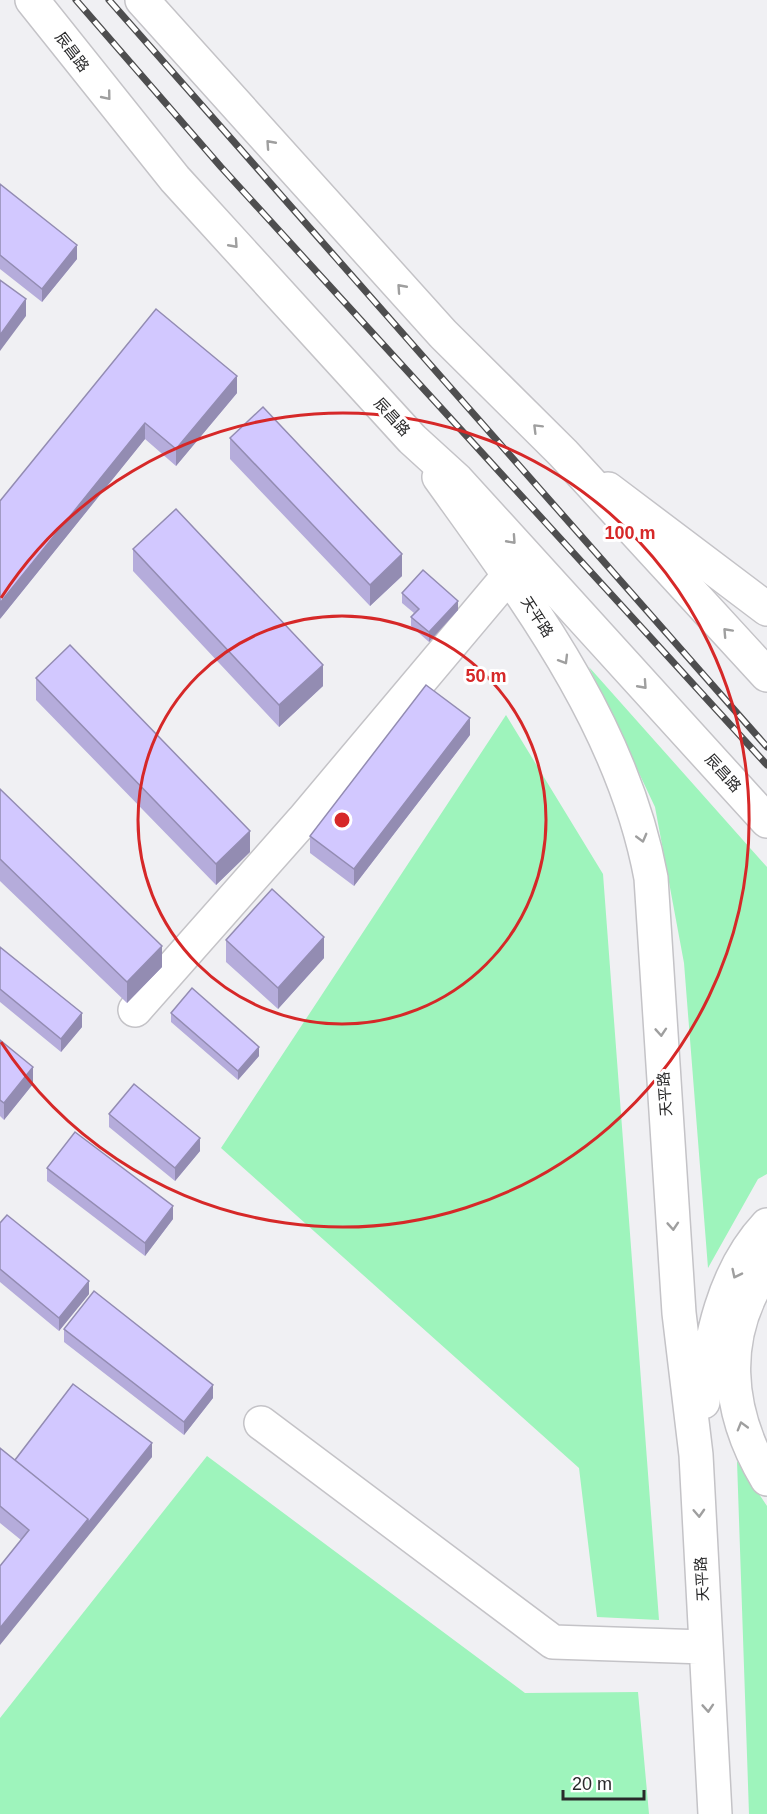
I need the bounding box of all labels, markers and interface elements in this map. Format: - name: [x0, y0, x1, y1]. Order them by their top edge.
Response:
- street label: 辰昌路: [52, 29, 93, 75]
- one-way arrow: [99, 89, 110, 100]
- one-way arrow: [266, 140, 277, 150]
- one-way arrow: [227, 237, 238, 247]
- one-way arrow: [397, 284, 408, 295]
- street label: 辰昌路: [371, 394, 414, 439]
- one-way arrow: [534, 424, 545, 435]
- text: 100 m: [604, 523, 656, 543]
- one-way arrow: [505, 533, 516, 544]
- street label: 天平路: [518, 593, 557, 640]
- one-way arrow: [723, 628, 734, 639]
- one-way arrow: [556, 654, 568, 664]
- text: 50 m: [465, 666, 507, 686]
- one-way arrow: [636, 678, 647, 688]
- street label: 辰昌路: [702, 750, 745, 795]
- centre of rings: [332, 810, 352, 830]
- one-way arrow: [635, 833, 648, 843]
- one-way arrow: [654, 1027, 667, 1036]
- street label: 天平路: [654, 1071, 675, 1117]
- one-way arrow: [667, 1222, 680, 1231]
- one-way arrow: [732, 1268, 743, 1279]
- one-way arrow: [737, 1421, 749, 1432]
- one-way arrow: [692, 1509, 705, 1518]
- street label: 天平路: [692, 1556, 711, 1602]
- one-way arrow: [702, 1703, 715, 1712]
- scale bar: [563, 1763, 644, 1801]
- text: 20 m: [572, 1774, 612, 1794]

